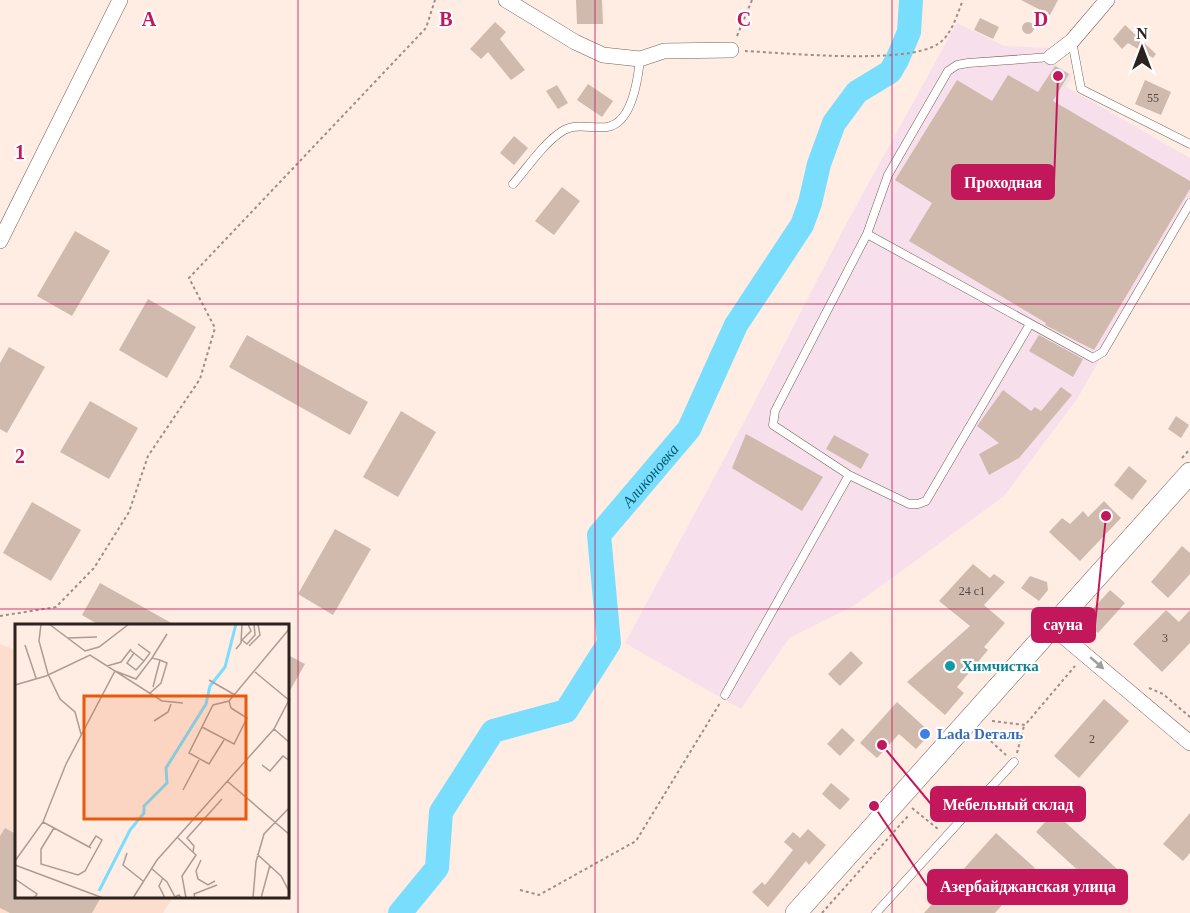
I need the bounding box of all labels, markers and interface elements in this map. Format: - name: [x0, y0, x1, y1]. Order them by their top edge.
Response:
- text: A: [142, 8, 157, 30]
- text: B: [439, 8, 453, 30]
- text: C: [737, 8, 751, 30]
- text: D: [1034, 8, 1048, 30]
- north arrow: [1112, 18, 1172, 78]
- text: N: [1136, 25, 1148, 42]
- house number: 55: [1147, 91, 1159, 105]
- text: 1: [15, 141, 25, 163]
- callout: Проходная: [952, 165, 1054, 199]
- text: Проходная: [964, 174, 1042, 192]
- water label: Аликоновка: [618, 440, 682, 511]
- text: 2: [15, 445, 25, 467]
- house number: 24 с1: [959, 584, 985, 598]
- callout: сауна: [1032, 608, 1095, 642]
- text: сауна: [1043, 616, 1083, 634]
- inset map: [15, 624, 290, 898]
- house number: 3: [1162, 631, 1168, 645]
- one-way arrow: [1089, 656, 1104, 669]
- place label: Химчистка: [962, 658, 1039, 674]
- marker: Химчистка: [943, 659, 957, 673]
- place label: Lada Dеталь: [937, 726, 1023, 742]
- marker: Lada Dеталь: [918, 727, 932, 741]
- house number: 2: [1089, 732, 1095, 746]
- callout: Мебельный склад: [931, 787, 1085, 821]
- text: Мебельный склад: [943, 796, 1073, 813]
- callout: Азербайджанская улица: [928, 870, 1127, 904]
- text: Азербайджанская улица: [940, 878, 1116, 896]

